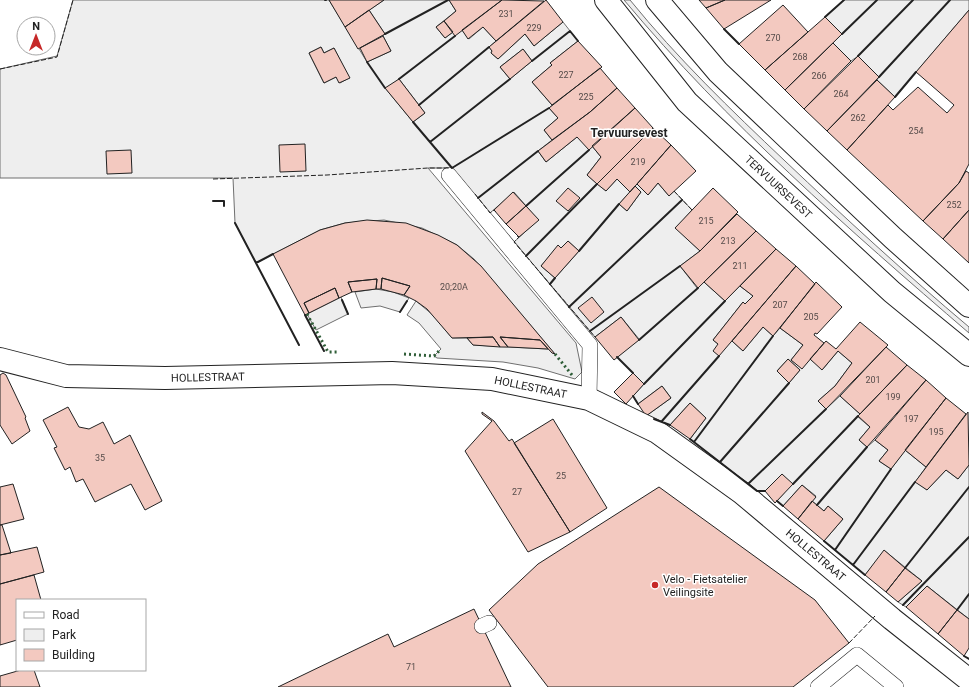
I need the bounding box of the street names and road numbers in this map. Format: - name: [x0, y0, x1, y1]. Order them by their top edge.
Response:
- street label: TERVUURSEVEST: [742, 153, 815, 222]
- street label: HOLLESTRAAT: [171, 370, 245, 385]
- street label: HOLLESTRAAT: [493, 374, 568, 401]
- street label: HOLLESTRAAT: [783, 527, 848, 584]

